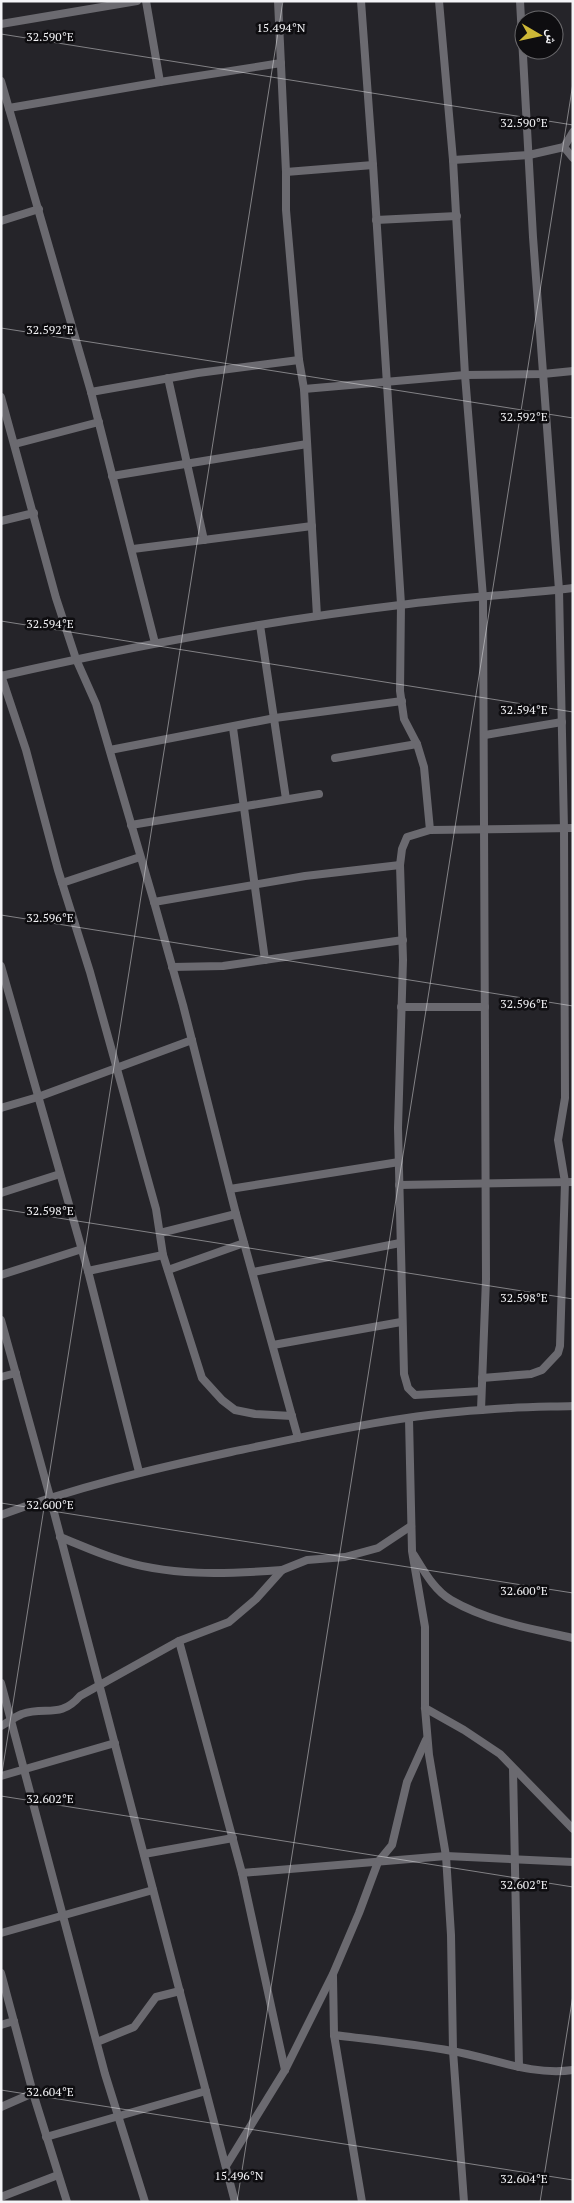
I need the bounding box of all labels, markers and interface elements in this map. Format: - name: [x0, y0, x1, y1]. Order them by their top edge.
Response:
- north arrow: [514, 10, 564, 60]
- text: 15.494°N: [256, 20, 306, 35]
- text: ش: [542, 28, 563, 46]
- text: 32.590°E: [26, 29, 74, 44]
- text: 32.590°E: [500, 115, 548, 130]
- text: 32.592°E: [26, 322, 74, 337]
- text: 32.592°E: [500, 409, 548, 424]
- text: 32.594°E: [26, 616, 74, 631]
- text: 32.594°E: [500, 702, 548, 717]
- text: 32.596°E: [26, 910, 74, 925]
- text: 32.596°E: [500, 996, 548, 1011]
- text: 32.598°E: [26, 1203, 74, 1218]
- text: 32.598°E: [500, 1290, 548, 1305]
- text: 32.600°E: [26, 1497, 74, 1512]
- text: 32.600°E: [500, 1583, 548, 1598]
- text: 32.602°E: [26, 1791, 74, 1806]
- text: 32.602°E: [500, 1877, 548, 1892]
- text: 32.604°E: [26, 2084, 74, 2099]
- text: 15.496°N: [214, 2168, 264, 2183]
- text: 32.604°E: [500, 2171, 548, 2186]

